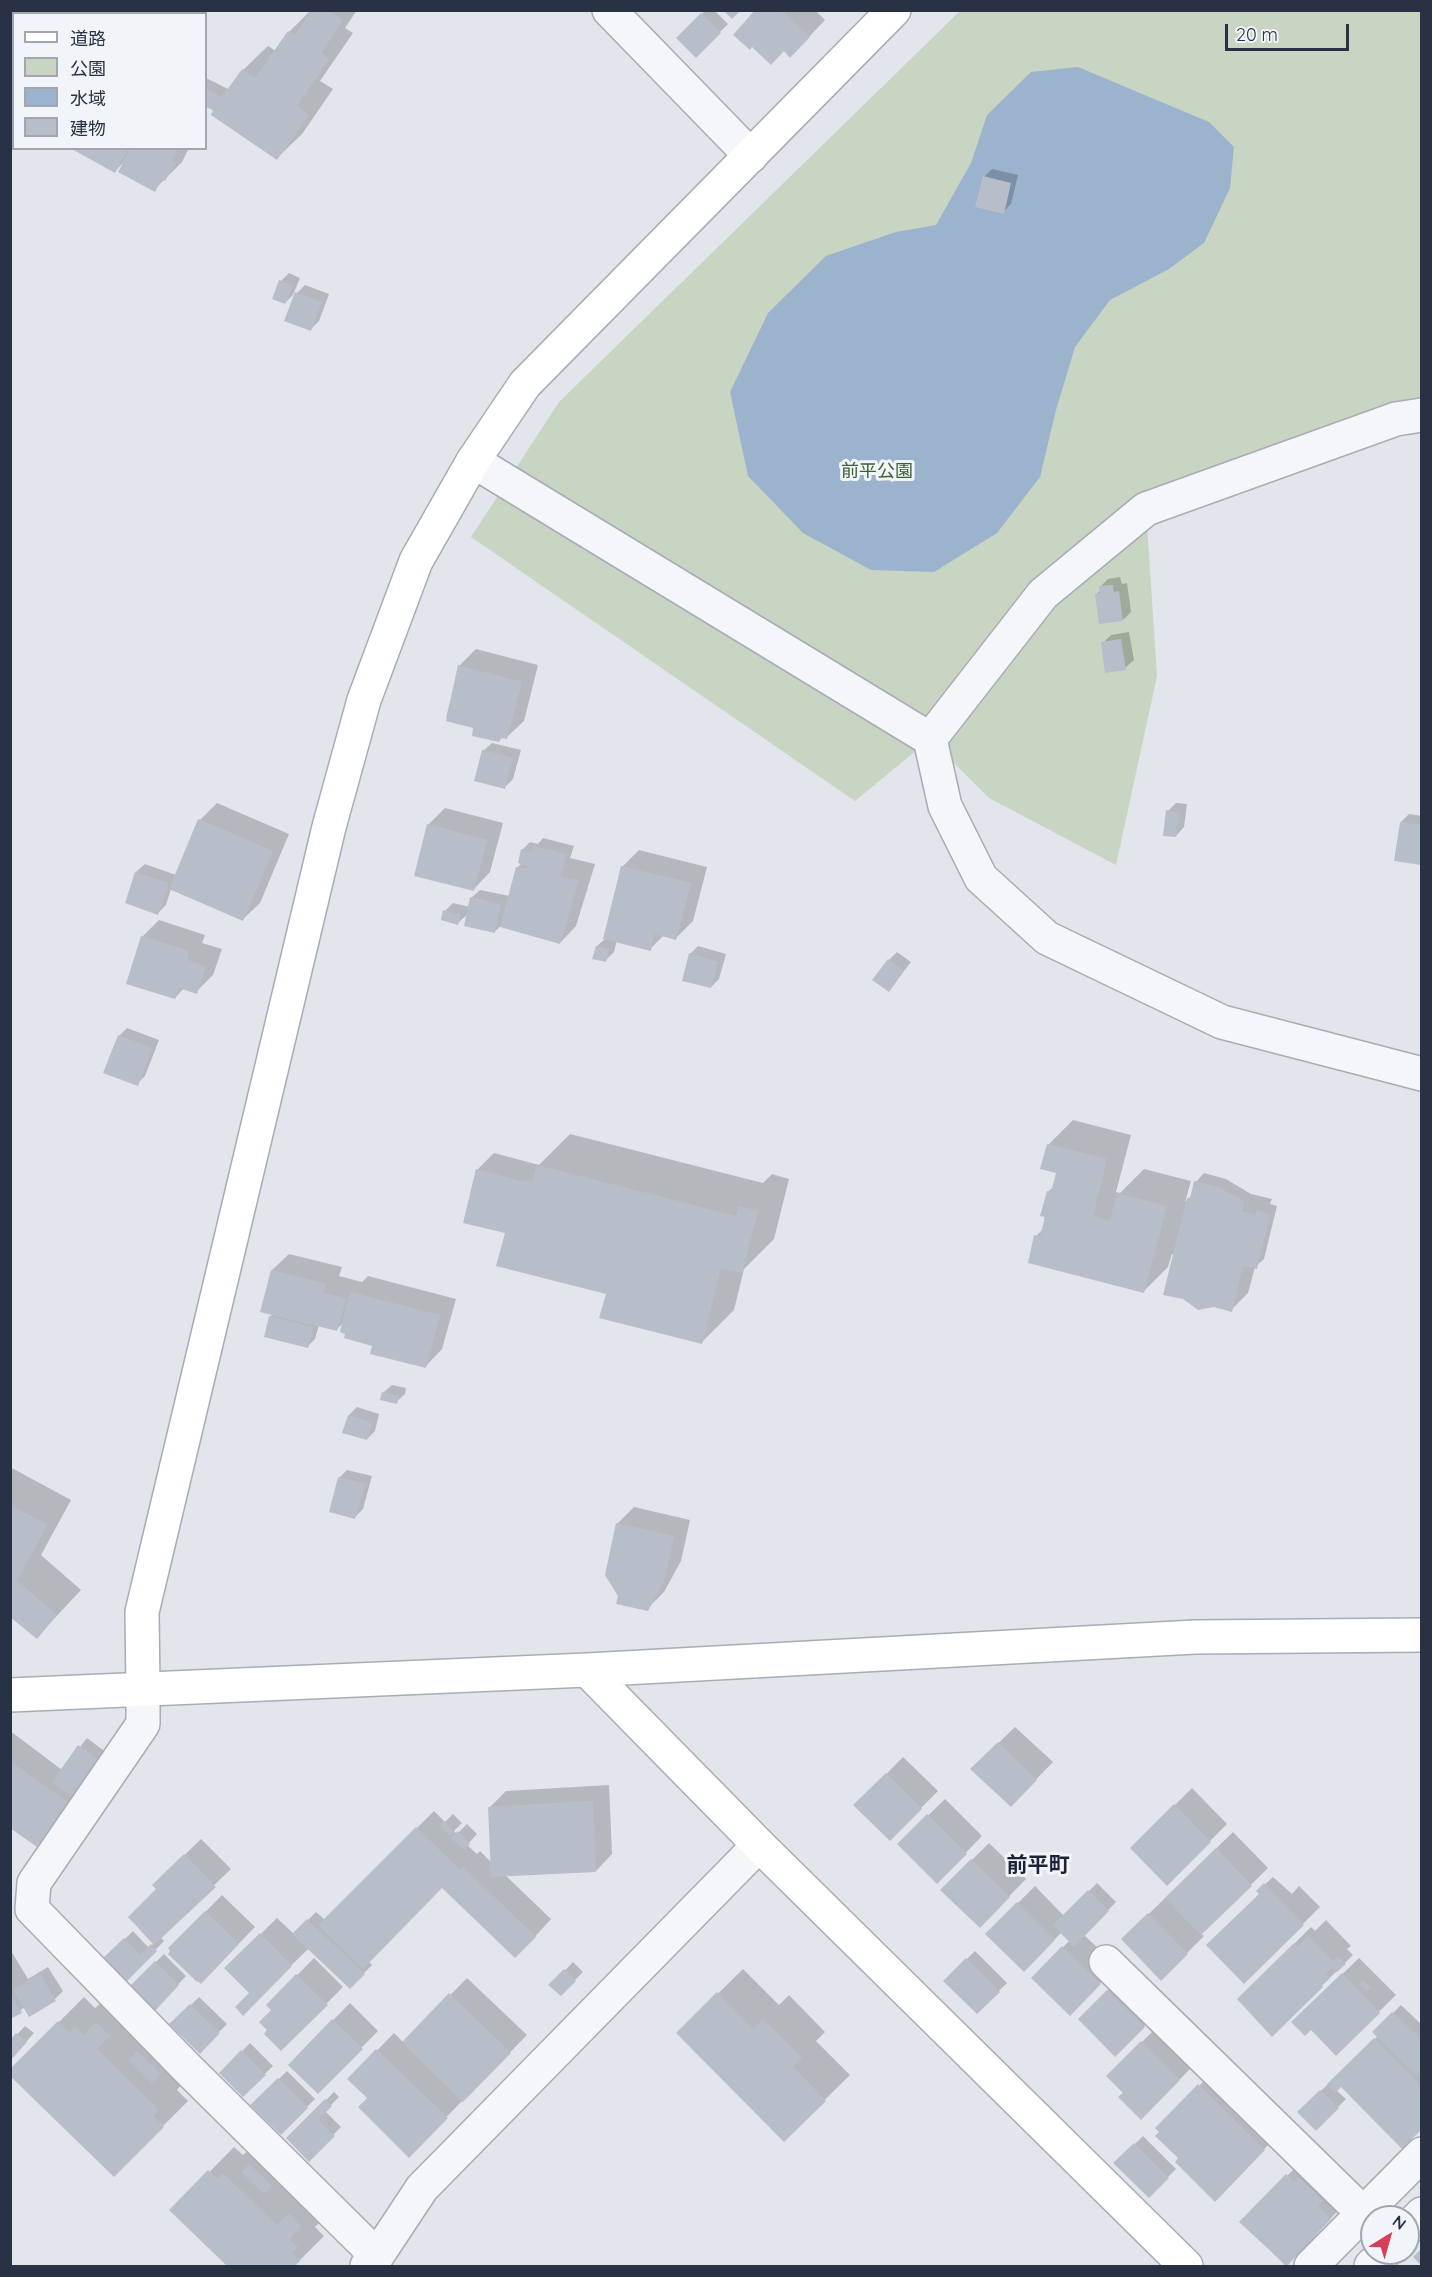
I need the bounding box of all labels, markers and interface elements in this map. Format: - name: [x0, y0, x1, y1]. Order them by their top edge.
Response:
- legend: [12, 12, 207, 150]
- scale bar: [1228, 12, 1352, 50]
- text: 20 m: [1236, 23, 1278, 46]
- text: 道路: [70, 27, 106, 50]
- text: 公園: [70, 57, 106, 80]
- text: 水域: [70, 87, 106, 110]
- text: 建物: [70, 117, 106, 140]
- park label: 前平公園: [841, 461, 913, 483]
- district label: 前平町: [1007, 1853, 1069, 1879]
- north arrow: [1360, 2205, 1420, 2265]
- text: N: [1389, 2211, 1410, 2234]

